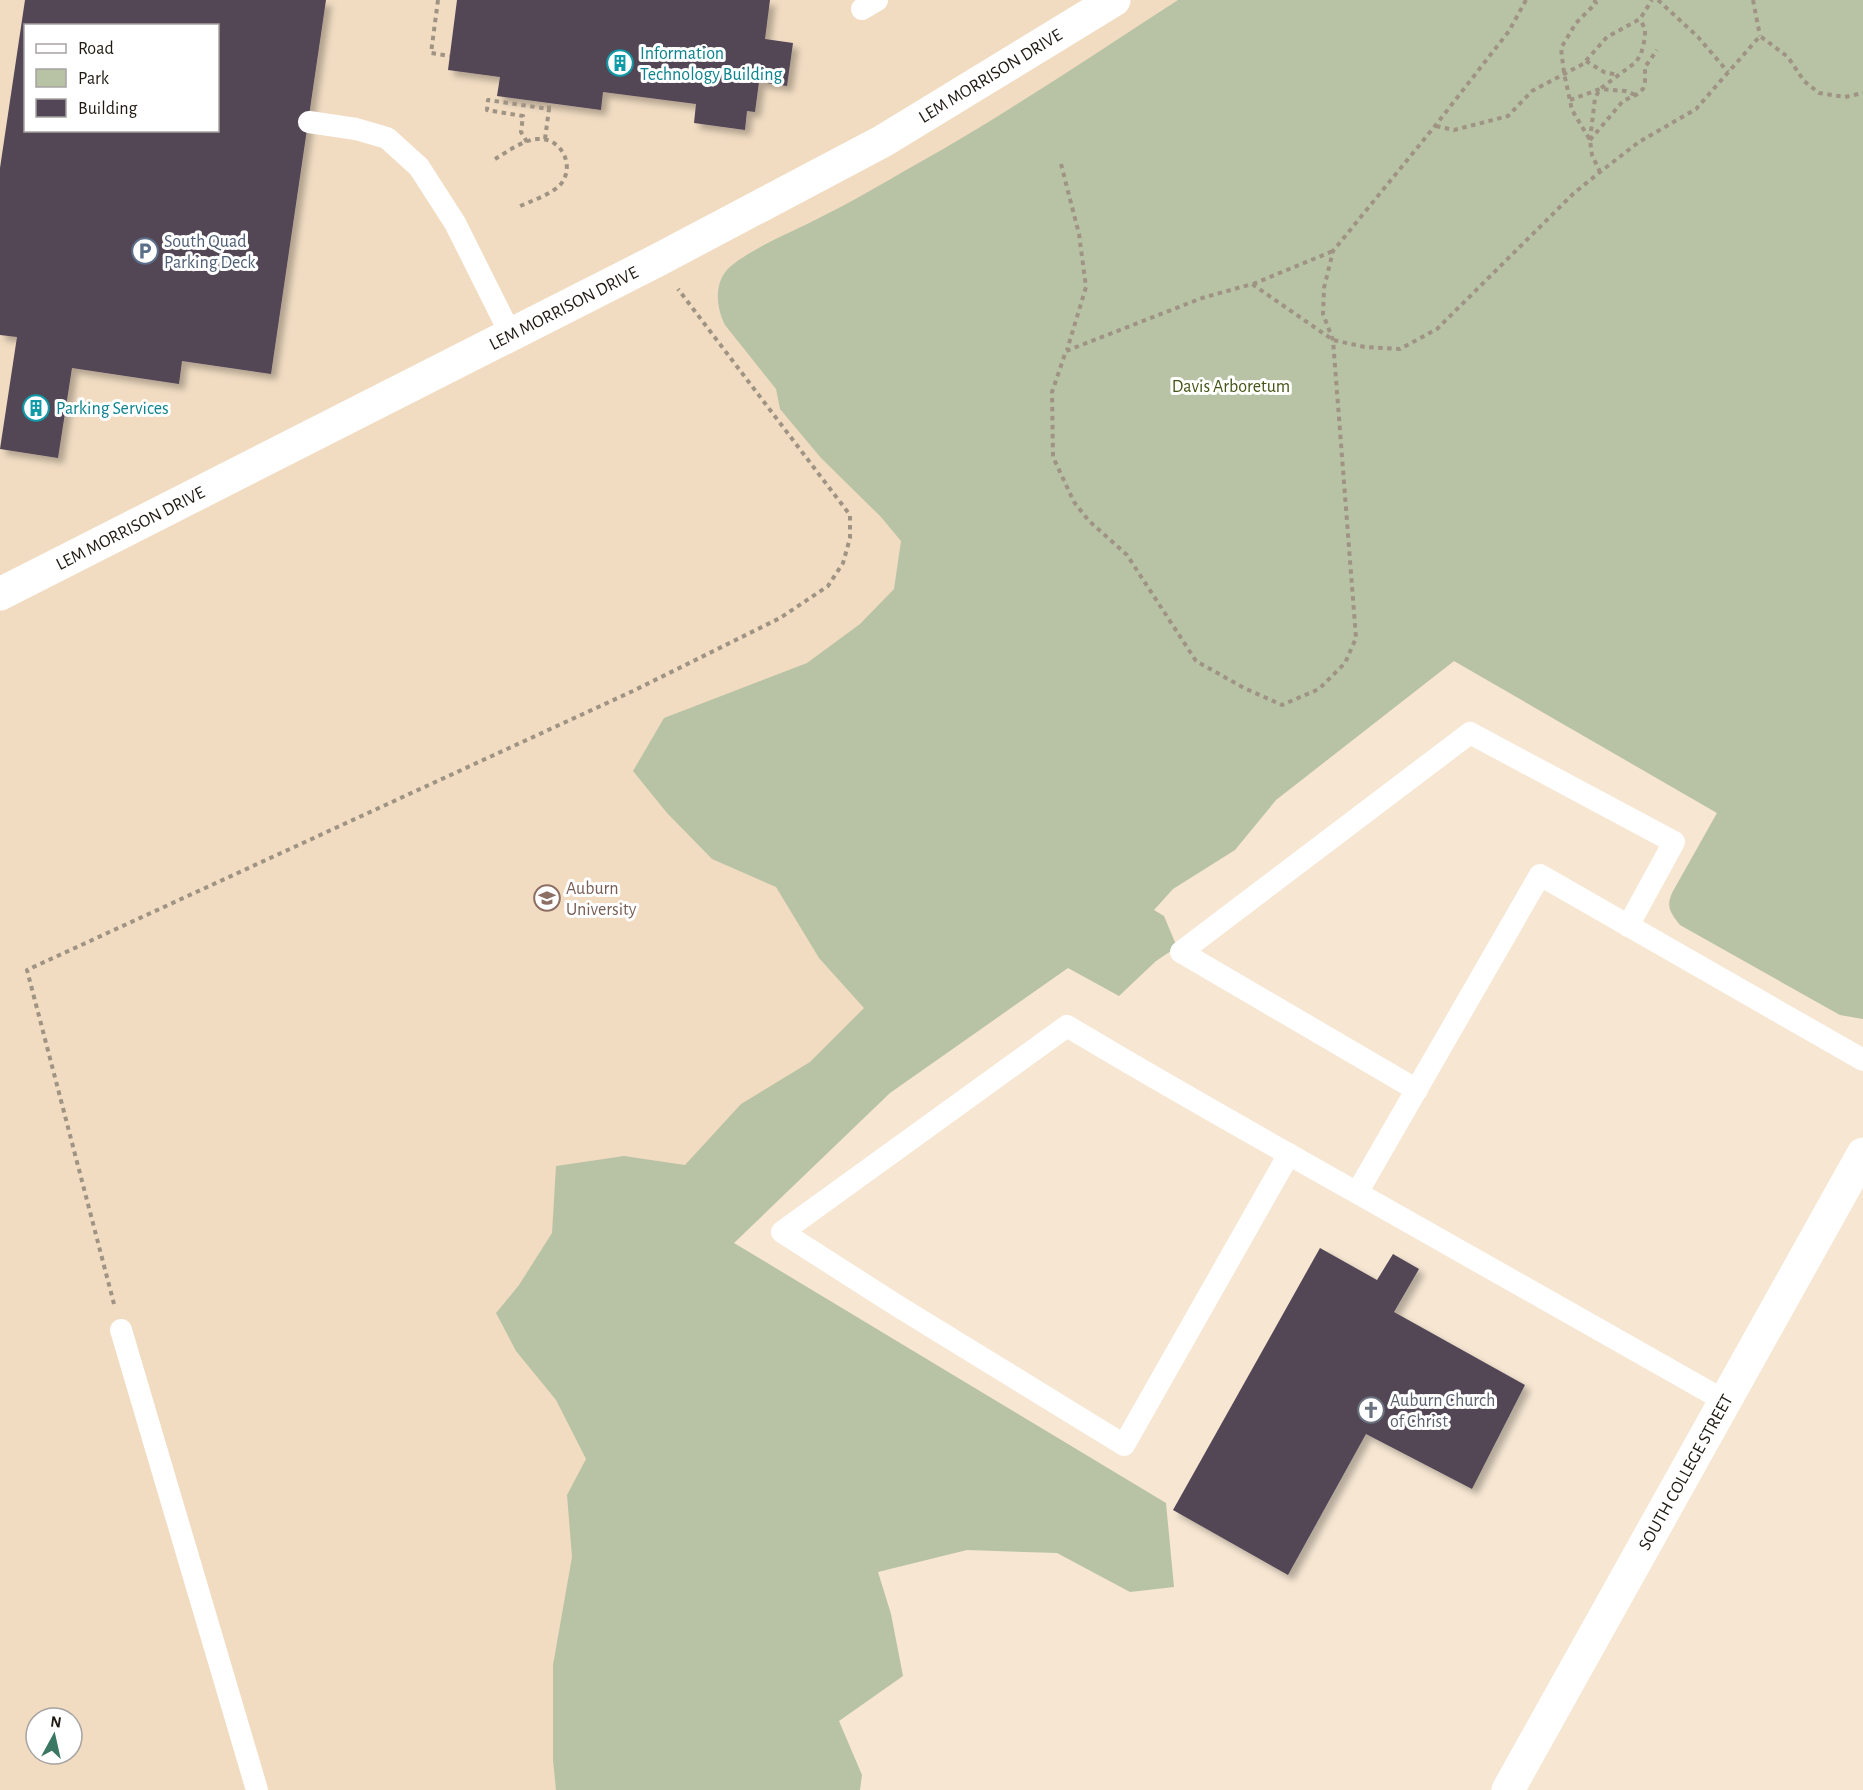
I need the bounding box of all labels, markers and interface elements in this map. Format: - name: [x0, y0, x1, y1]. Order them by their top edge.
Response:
- legend: [24, 24, 219, 132]
- street label: LEM MORRISON DRIVE: [916, 26, 1066, 127]
- text: Road: [78, 40, 114, 58]
- place label: Information Technology Building: [640, 45, 782, 84]
- building icon: Information Technology Building: [605, 48, 635, 78]
- text: Park: [78, 70, 110, 88]
- text: Building: [78, 100, 138, 118]
- place label: South Quad Parking Deck: [164, 233, 256, 272]
- parking icon: South Quad Parking Deck: [130, 236, 160, 266]
- street label: LEM MORRISON DRIVE: [487, 264, 642, 354]
- park label: Davis Arboretum: [1172, 378, 1290, 396]
- building icon: Parking Services: [21, 393, 51, 423]
- place label: Parking Services: [56, 400, 169, 418]
- street label: LEM MORRISON DRIVE: [53, 484, 208, 574]
- place label: Auburn University: [566, 880, 637, 919]
- school or university icon: Auburn University: [532, 883, 562, 913]
- place label: Auburn Church of Christ: [1390, 1392, 1495, 1431]
- street label: SOUTH COLLEGE STREET: [1636, 1392, 1737, 1554]
- church icon: Auburn Church of Christ: [1356, 1395, 1386, 1425]
- north arrow: [24, 1706, 84, 1766]
- text: N: [49, 1713, 63, 1731]

